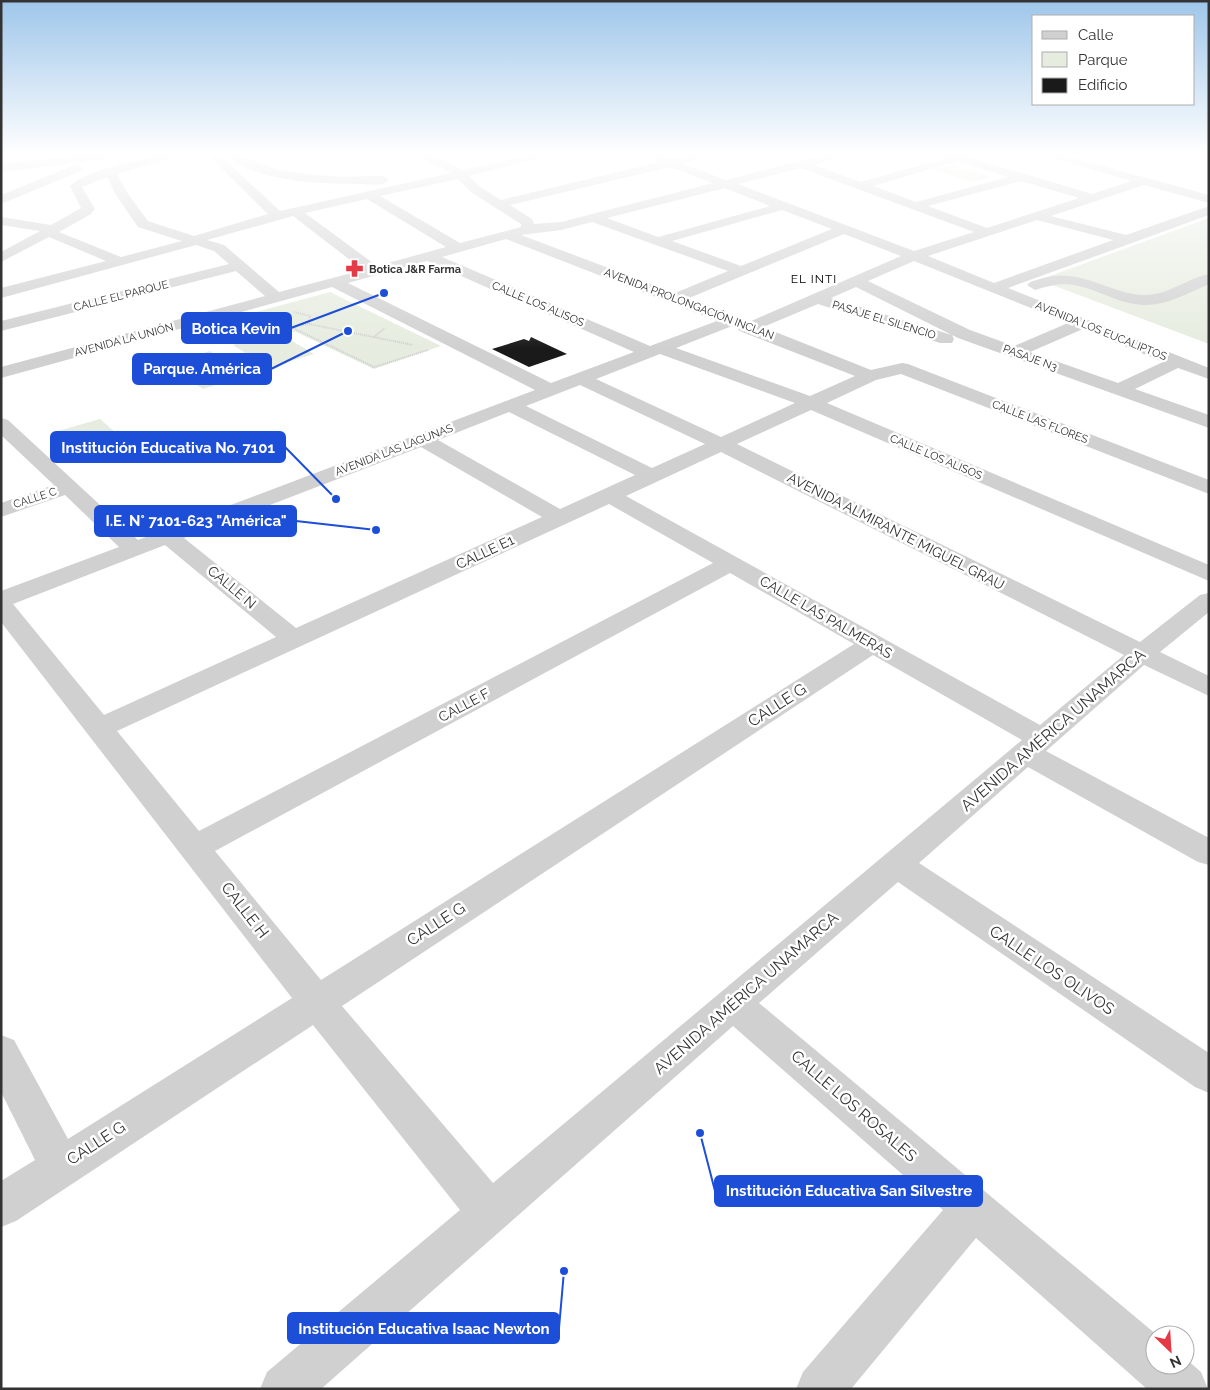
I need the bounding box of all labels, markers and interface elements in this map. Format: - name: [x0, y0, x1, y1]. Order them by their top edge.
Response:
- legend: [1032, 15, 1195, 105]
- text: Calle: [1078, 26, 1114, 44]
- text: Parque: [1078, 51, 1128, 69]
- text: Edificio: [1078, 76, 1128, 94]
- pharmacy icon: Botica J&R Farma: [345, 259, 365, 279]
- place label: Botica J&R Farma: [369, 263, 461, 276]
- street label: AVENIDA PROLONGACIÓN INCLAN: [602, 265, 776, 342]
- district label: EL INTI: [791, 272, 837, 286]
- street label: CALLE EL PARQUE: [72, 278, 170, 314]
- street label: CALLE LOS ALISOS: [490, 279, 586, 329]
- street label: PASAJE EL SILENCIO: [831, 298, 937, 342]
- street label: AVENIDA LOS EUCALIPTOS: [1033, 299, 1169, 364]
- callout: Botica Kevin: [182, 313, 291, 343]
- street label: AVENIDA LA UNIÓN: [73, 320, 175, 360]
- text: Botica Kevin: [192, 320, 280, 338]
- street label: PASAJE N3: [1001, 342, 1059, 374]
- callout: Parque. América: [133, 354, 271, 384]
- text: Parque. América: [143, 360, 261, 378]
- street label: CALLE LAS FLORES: [990, 398, 1090, 446]
- street label: AVENIDA LAS LAGUNAS: [333, 421, 455, 478]
- callout: Institución Educativa No. 7101: [51, 432, 285, 462]
- street label: CALLE LOS ALISOS: [888, 432, 984, 482]
- text: Institución Educativa No. 7101: [61, 439, 275, 457]
- street label: AVENIDA ALMIRANTE MIGUEL GRAU: [785, 469, 1007, 593]
- street label: CALLE C: [12, 485, 59, 511]
- callout: I.E. N° 7101-623 "América": [95, 506, 296, 536]
- text: I.E. N° 7101-623 "América": [105, 512, 287, 530]
- street label: CALLE E1: [454, 532, 516, 572]
- street label: CALLE N: [205, 562, 259, 612]
- street label: CALLE LAS PALMERAS: [757, 573, 895, 662]
- street label: AVENIDA AMÉRICA UNAMARCA: [956, 644, 1149, 815]
- street label: CALLE G: [744, 679, 810, 731]
- street label: CALLE F: [436, 685, 492, 725]
- street label: CALLE H: [217, 878, 273, 942]
- street label: CALLE G: [403, 898, 469, 950]
- street label: AVENIDA AMÉRICA UNAMARCA: [649, 907, 842, 1078]
- street label: CALLE LOS OLIVOS: [986, 921, 1118, 1019]
- street label: CALLE LOS ROSALES: [787, 1046, 921, 1166]
- street label: CALLE G: [63, 1117, 129, 1169]
- callout: Institución Educativa San Silvestre: [715, 1176, 982, 1206]
- text: Institución Educativa San Silvestre: [726, 1182, 972, 1200]
- callout: Institución Educativa Isaac Newton: [288, 1313, 559, 1343]
- text: Institución Educativa Isaac Newton: [298, 1320, 550, 1338]
- north arrow: [1145, 1325, 1195, 1375]
- text: N: [1167, 1352, 1184, 1371]

